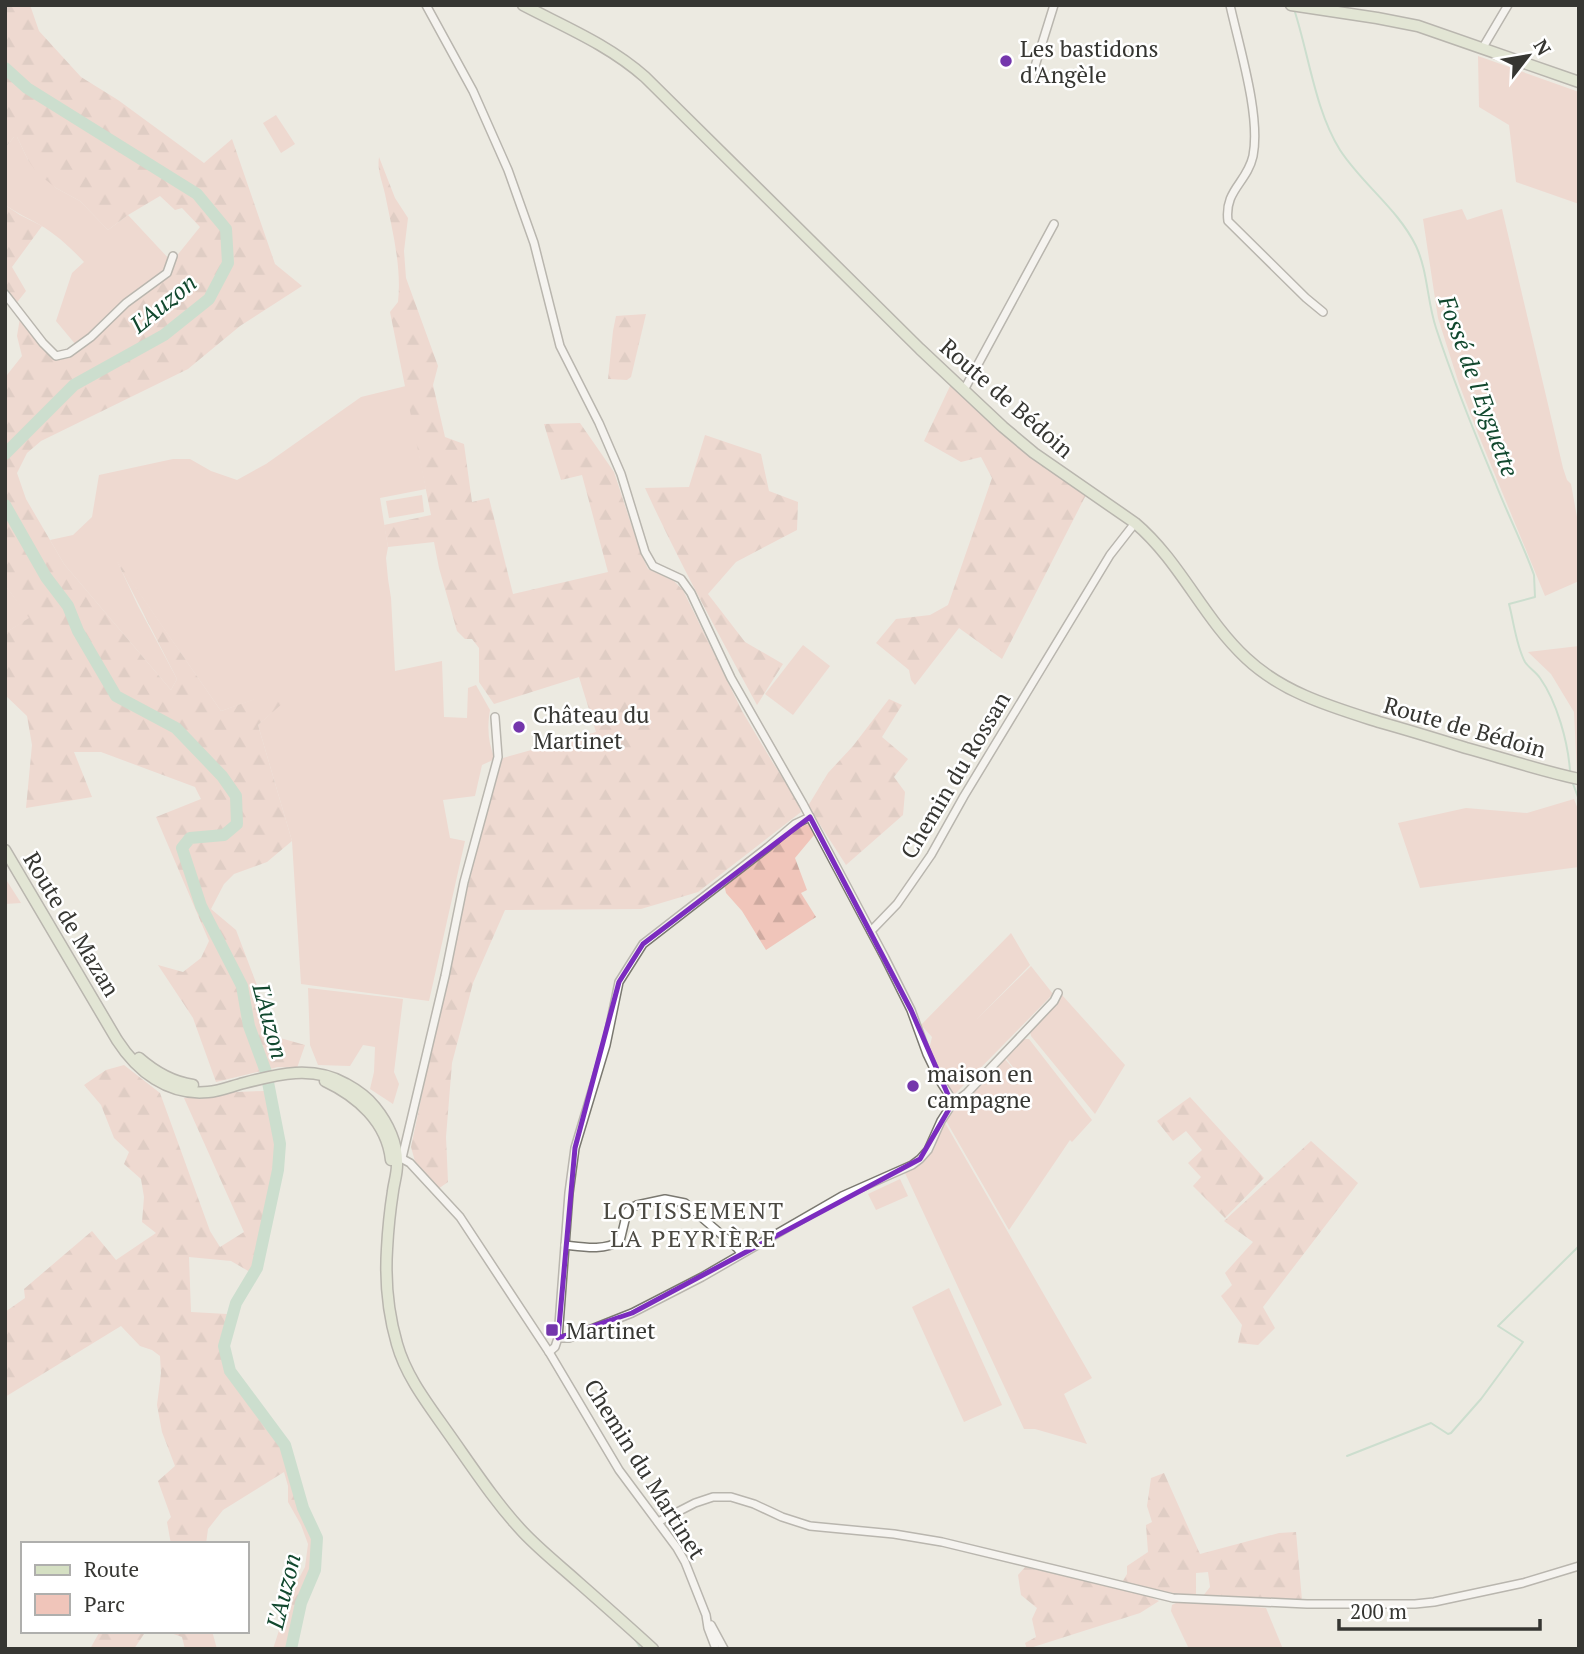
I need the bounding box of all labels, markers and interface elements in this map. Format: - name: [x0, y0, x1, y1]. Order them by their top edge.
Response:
- north arrow: [1493, 21, 1563, 91]
- place label: Les bastidons d'Angèle: [1020, 33, 1158, 90]
- text: N: [1529, 34, 1558, 60]
- marker: Les bastidons d'Angèle: [998, 53, 1014, 69]
- water label: L'Auzon: [122, 266, 203, 340]
- water label: Fossé de l'Eyguette: [1431, 290, 1527, 481]
- street label: Route de Bédoin: [934, 331, 1081, 465]
- street label: Chemin du Rossan: [893, 685, 1017, 864]
- street label: Route de Bédoin: [1380, 689, 1550, 765]
- place label: Château du Martinet: [533, 699, 649, 756]
- marker: Château du Martinet: [511, 719, 527, 735]
- street label: Route de Mazan: [17, 846, 128, 1002]
- water label: L'Auzon: [245, 979, 296, 1062]
- place label: maison en campagne: [927, 1058, 1033, 1115]
- marker: maison en campagne: [905, 1078, 921, 1094]
- district label: LOTISSEMENT LA PEYRIÈRE: [603, 1194, 785, 1254]
- place label: Martinet: [566, 1315, 656, 1346]
- marker: Martinet: [544, 1322, 560, 1338]
- street label: Chemin du Martinet: [577, 1373, 713, 1565]
- legend: [21, 1542, 248, 1633]
- water label: L'Auzon: [258, 1550, 308, 1633]
- text: Route: [84, 1555, 139, 1583]
- scale bar: [1339, 1588, 1540, 1632]
- text: Parc: [84, 1590, 125, 1618]
- text: 200 m: [1350, 1597, 1407, 1625]

